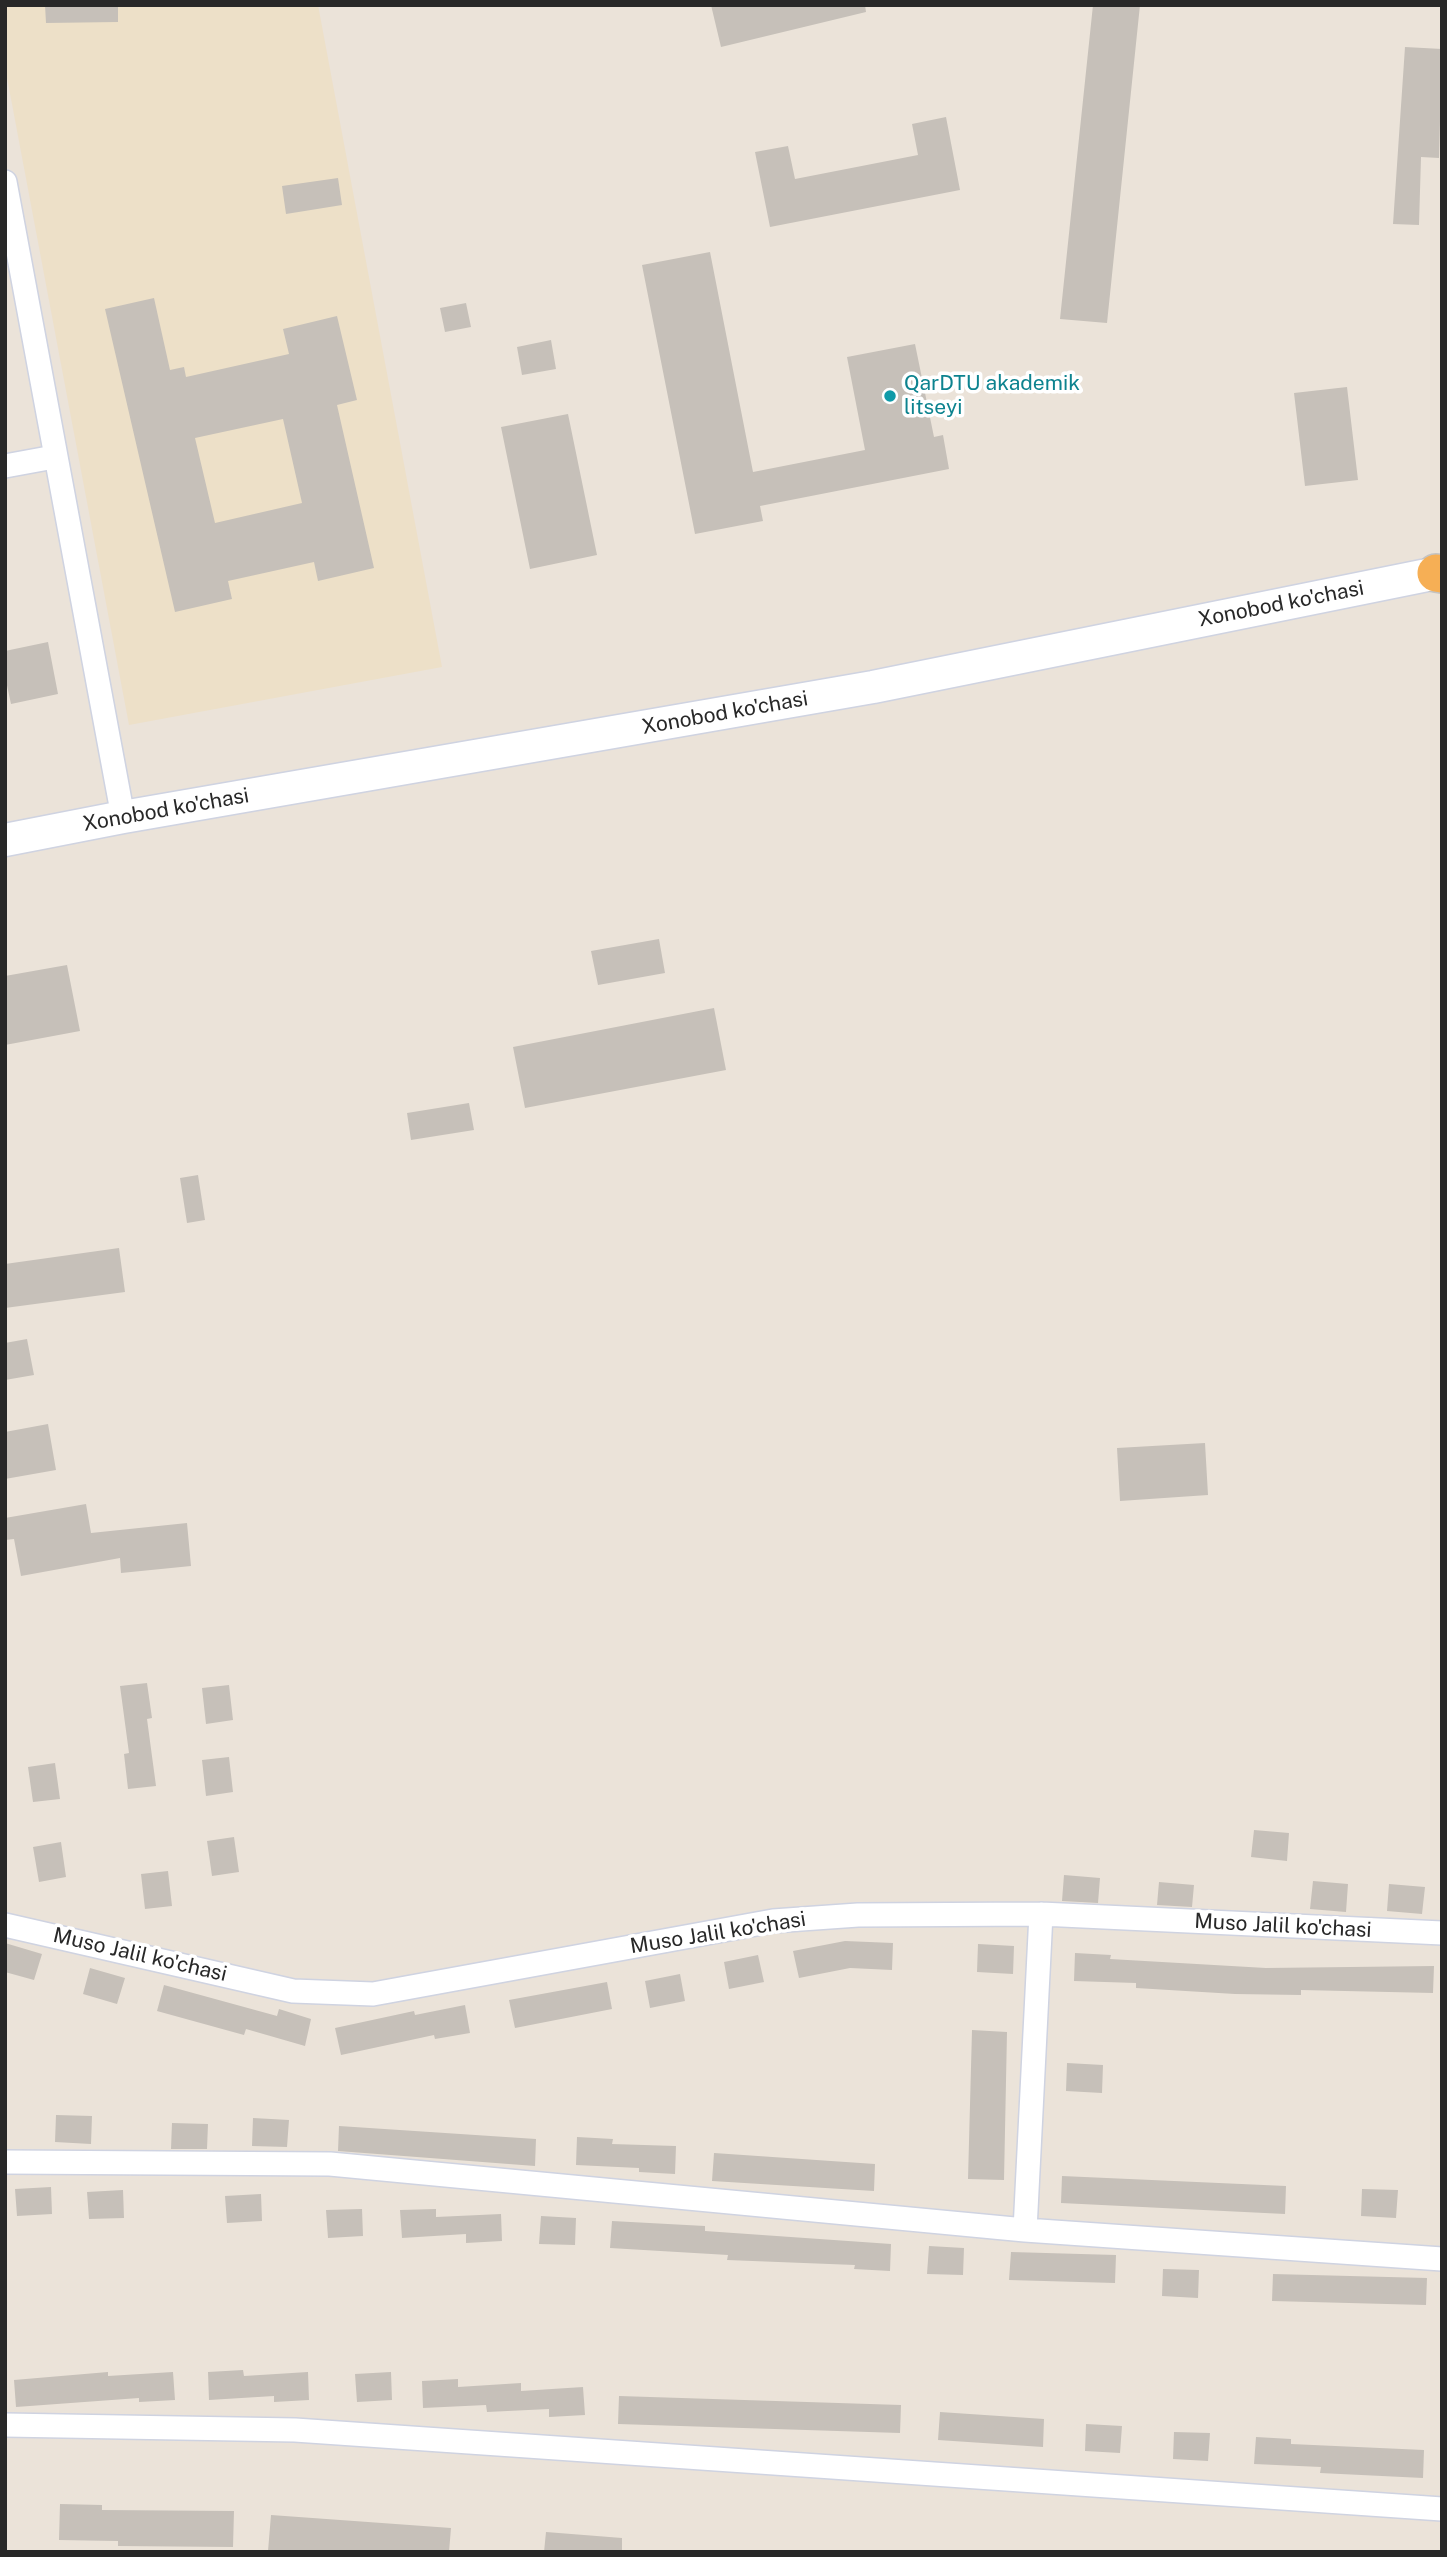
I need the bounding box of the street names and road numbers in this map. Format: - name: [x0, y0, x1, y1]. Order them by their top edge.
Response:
- street label: Xonobod ko'chasi: [1196, 576, 1366, 632]
- street label: Xonobod ko'chasi: [640, 686, 810, 740]
- street label: Xonobod ko'chasi: [81, 783, 251, 837]
- street label: Muso Jalil ko'chasi: [628, 1907, 808, 1959]
- street label: Muso Jalil ko'chasi: [1194, 1909, 1372, 1943]
- street label: Muso Jalil ko'chasi: [51, 1923, 229, 1987]

